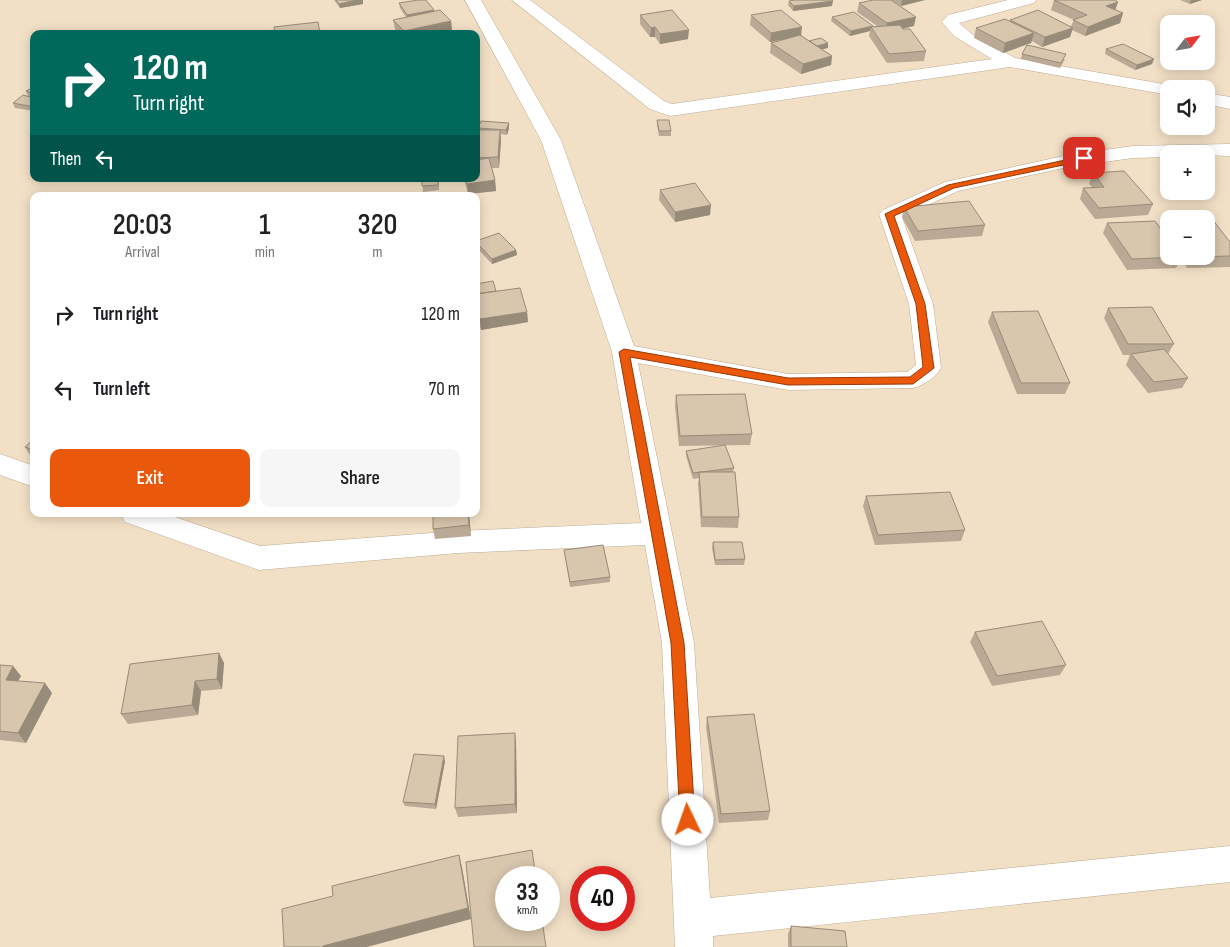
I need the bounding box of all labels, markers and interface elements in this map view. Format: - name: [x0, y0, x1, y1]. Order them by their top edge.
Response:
- north arrow: [1160, 15, 1215, 70]
- map controls: [1160, 15, 1215, 265]
- text: 120 m: [133, 47, 208, 90]
- icon: right: [50, 50, 115, 115]
- button: sound: [1160, 80, 1215, 135]
- text: Turn right: [133, 90, 204, 117]
- pin: [1063, 137, 1105, 179]
- icon: arrive: [1070, 144, 1098, 172]
- icon: left: [91, 145, 119, 173]
- button: +: [1160, 145, 1215, 200]
- text: Then: [50, 148, 81, 171]
- text: 20:03: [113, 207, 172, 243]
- text: 1: [259, 207, 271, 243]
- text: 320: [358, 207, 397, 243]
- button: −: [1160, 210, 1215, 265]
- text: Arrival: [125, 243, 160, 262]
- text: min: [255, 243, 275, 262]
- text: m: [372, 243, 383, 262]
- icon: right: [50, 301, 78, 329]
- text: Turn right: [93, 303, 158, 326]
- text: 120 m: [422, 303, 460, 326]
- icon: left: [50, 376, 78, 404]
- text: Turn left: [93, 378, 150, 401]
- text: 70 m: [429, 378, 460, 401]
- button: Exit: [50, 449, 250, 507]
- button: Share: [260, 449, 460, 507]
- position arrow: [661, 793, 713, 845]
- speed limit sign: 40: [570, 866, 635, 931]
- text: 33: [516, 877, 539, 908]
- text: km/h: [517, 903, 538, 918]

